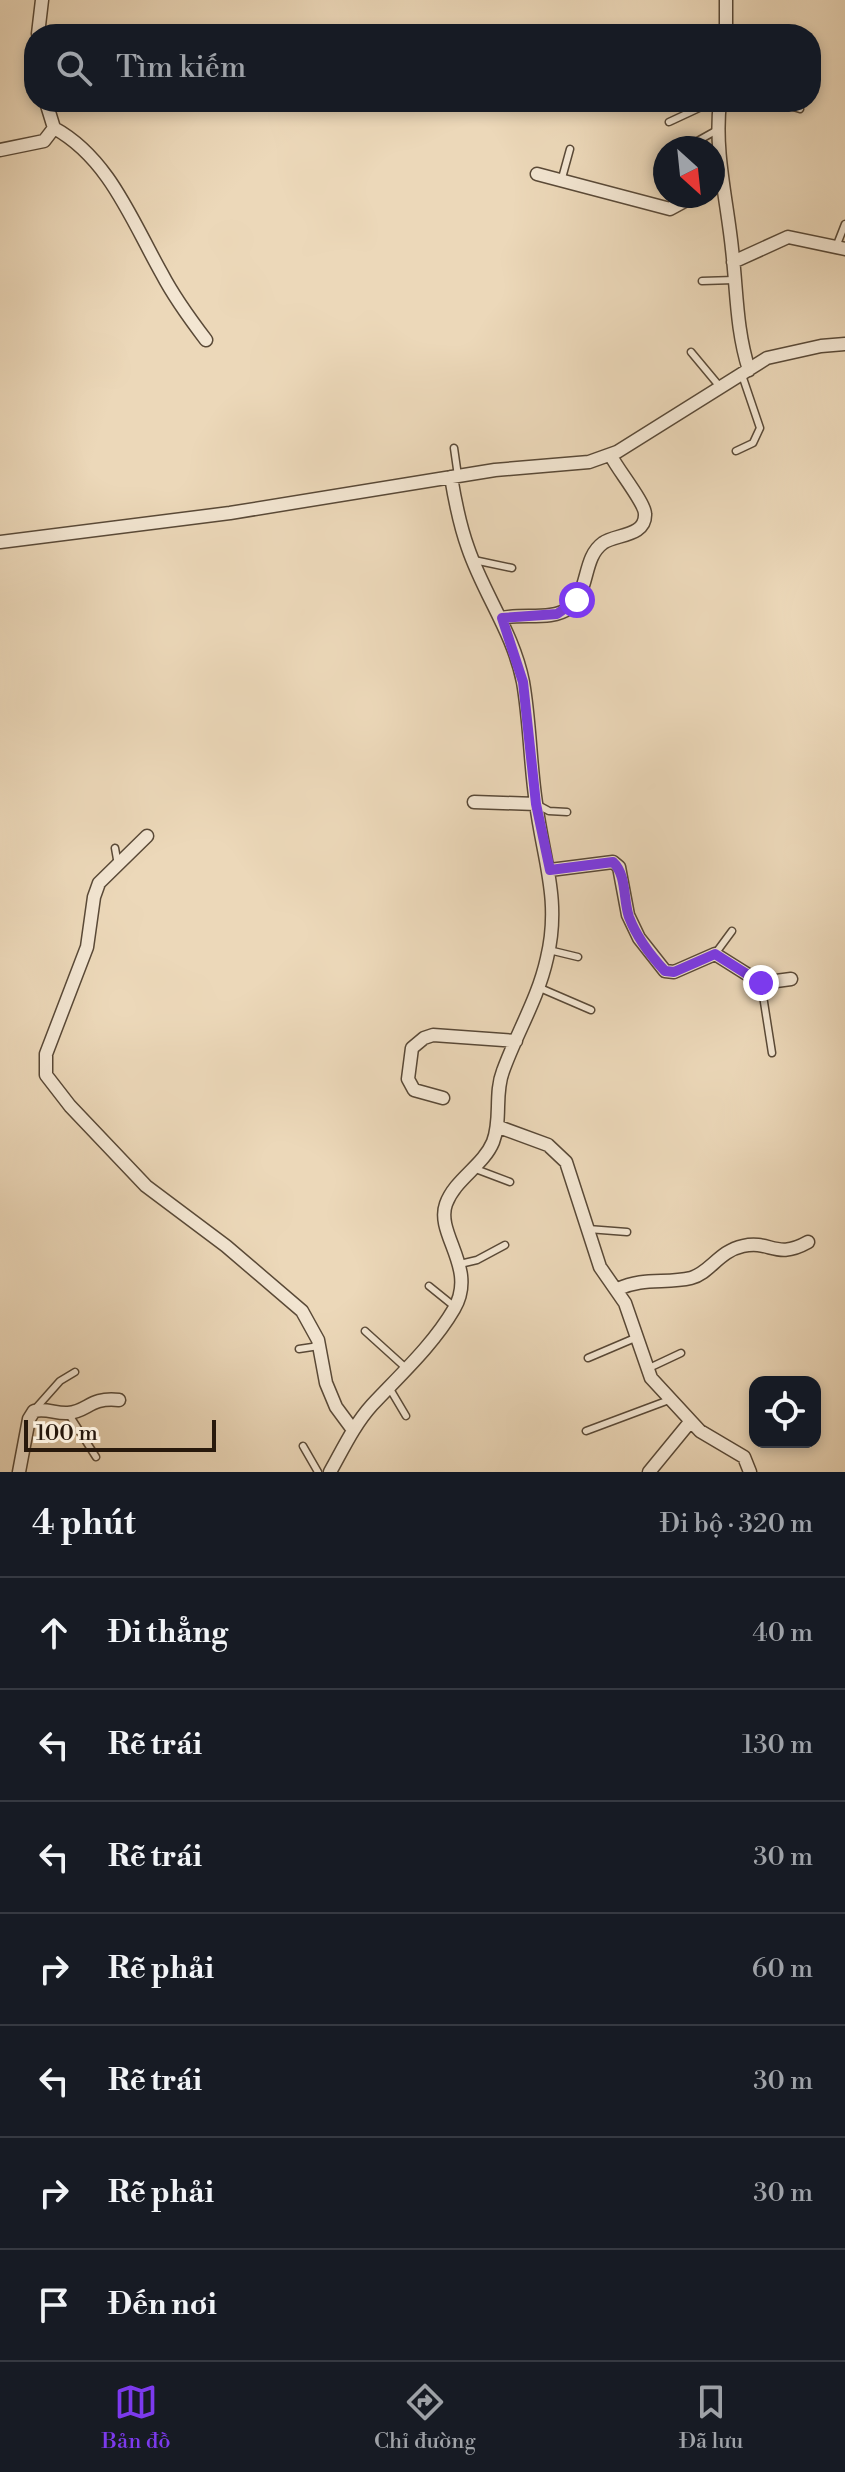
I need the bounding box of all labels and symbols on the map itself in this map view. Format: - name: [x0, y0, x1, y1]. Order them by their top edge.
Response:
- north arrow: [653, 136, 725, 208]
- route start: [559, 582, 595, 618]
- route end: [743, 965, 779, 1001]
- scale bar: [24, 1416, 216, 1452]

